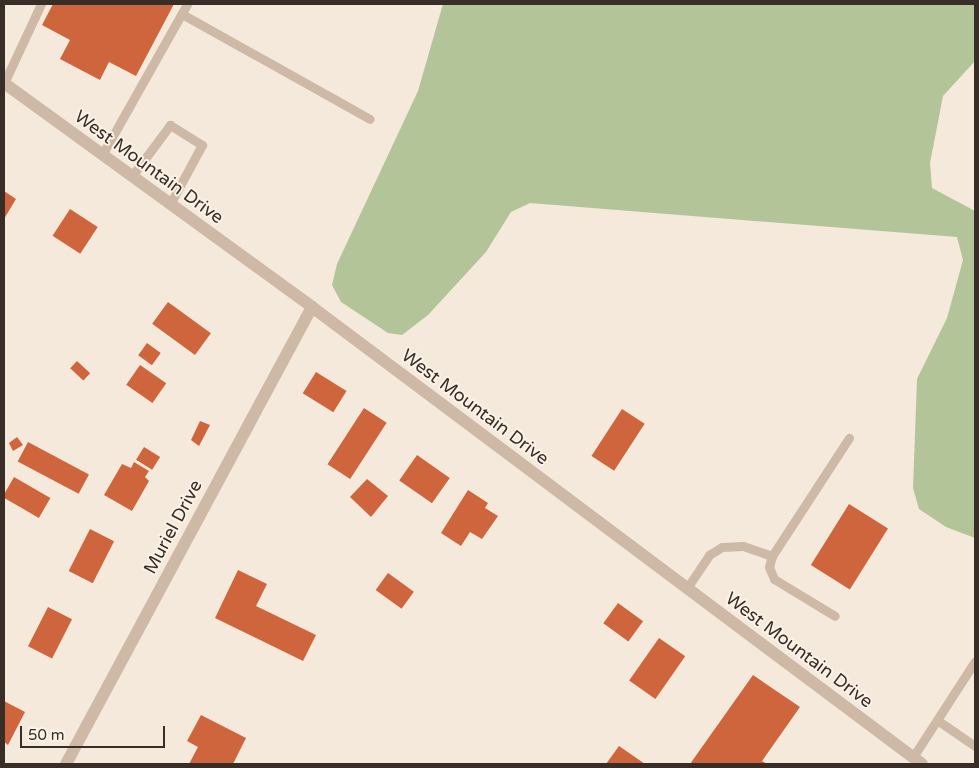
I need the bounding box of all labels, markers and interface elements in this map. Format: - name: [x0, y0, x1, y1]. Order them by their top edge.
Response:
- street label: West Mountain Drive: [70, 106, 228, 228]
- street label: West Mountain Drive: [397, 345, 553, 469]
- street label: Muriel Drive: [139, 476, 207, 578]
- street label: West Mountain Drive: [721, 588, 877, 712]
- scale bar: [22, 716, 168, 748]
- text: 50 m: [28, 726, 65, 744]

